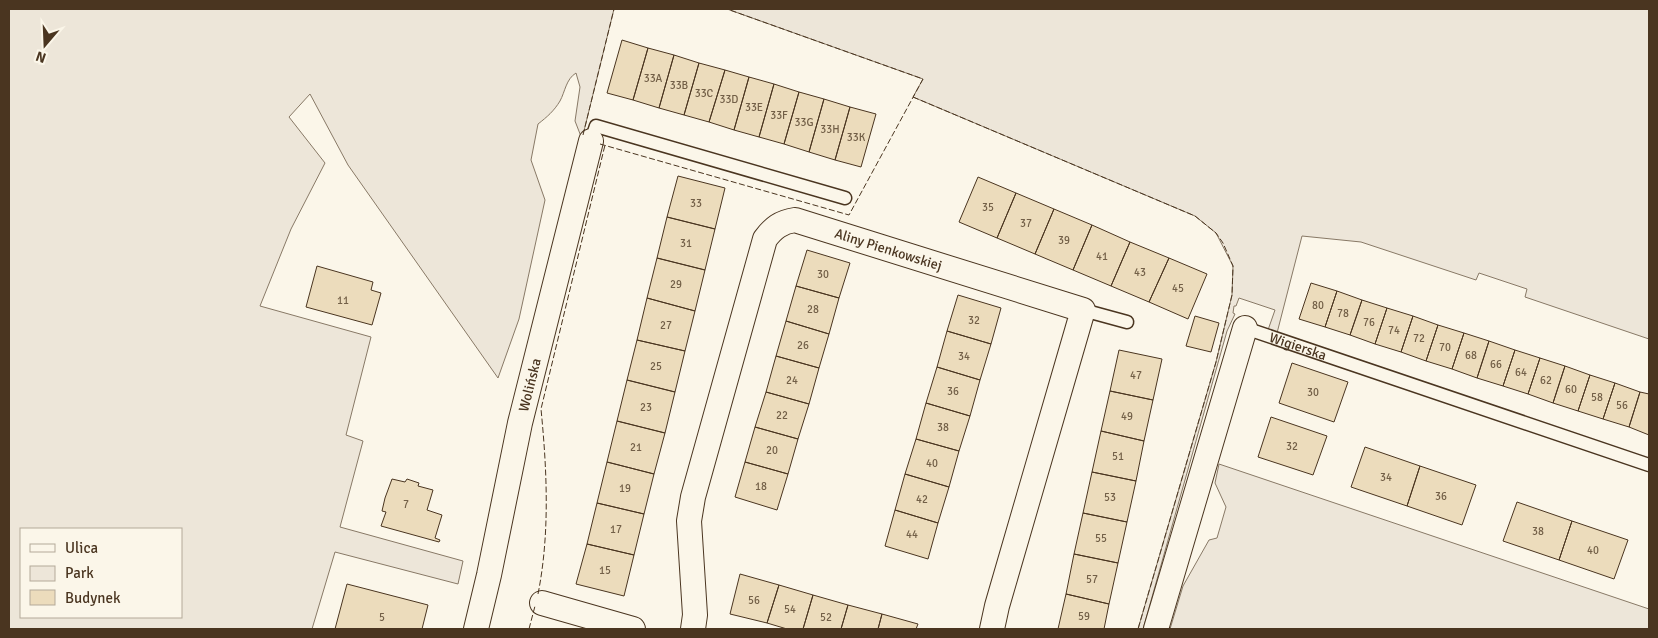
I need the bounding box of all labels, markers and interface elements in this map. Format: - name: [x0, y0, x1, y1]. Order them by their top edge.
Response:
- north arrow: [20, 20, 70, 70]
- text: N: [34, 47, 48, 66]
- house number: 33A: [644, 72, 663, 85]
- house number: 33B: [670, 79, 689, 92]
- house number: 33C: [695, 87, 714, 100]
- house number: 33D: [719, 93, 739, 106]
- house number: 33E: [745, 101, 763, 114]
- house number: 33F: [770, 109, 788, 122]
- house number: 33G: [795, 116, 813, 129]
- house number: 33H: [820, 123, 840, 136]
- house number: 33K: [847, 131, 866, 144]
- house number: 33: [690, 197, 702, 210]
- house number: 35: [982, 201, 994, 214]
- house number: 37: [1020, 217, 1032, 230]
- street label: Aliny Pienkowskiej: [832, 225, 944, 274]
- house number: 39: [1058, 234, 1070, 247]
- house number: 31: [680, 237, 692, 250]
- house number: 41: [1096, 250, 1108, 263]
- house number: 43: [1134, 266, 1146, 279]
- house number: 30: [817, 268, 829, 281]
- house number: 29: [670, 278, 682, 291]
- house number: 45: [1172, 282, 1184, 295]
- house number: 11: [337, 294, 349, 307]
- house number: 80: [1312, 299, 1324, 312]
- house number: 28: [807, 303, 819, 316]
- house number: 78: [1337, 307, 1349, 320]
- house number: 32: [968, 314, 980, 327]
- house number: 76: [1363, 316, 1375, 329]
- house number: 27: [660, 319, 672, 332]
- house number: 74: [1388, 324, 1400, 337]
- street label: Wigierska: [1267, 329, 1329, 364]
- house number: 72: [1413, 332, 1425, 345]
- house number: 26: [797, 339, 809, 352]
- house number: 70: [1439, 341, 1451, 354]
- house number: 68: [1465, 349, 1477, 362]
- house number: 34: [958, 350, 970, 363]
- street label: Wolińska: [515, 357, 545, 413]
- house number: 66: [1490, 358, 1502, 371]
- house number: 25: [650, 360, 662, 373]
- house number: 64: [1515, 366, 1527, 379]
- house number: 47: [1130, 369, 1142, 382]
- house number: 24: [786, 374, 798, 387]
- house number: 62: [1540, 374, 1552, 387]
- house number: 60: [1565, 383, 1577, 396]
- house number: 36: [947, 385, 959, 398]
- house number: 30: [1307, 386, 1319, 399]
- house number: 58: [1591, 391, 1603, 404]
- house number: 56: [1616, 399, 1628, 412]
- house number: 23: [640, 401, 652, 414]
- house number: 22: [776, 409, 788, 422]
- house number: 49: [1121, 410, 1133, 423]
- house number: 38: [937, 421, 949, 434]
- house number: 32: [1286, 440, 1298, 453]
- house number: 21: [630, 441, 642, 454]
- house number: 20: [766, 444, 778, 457]
- house number: 51: [1112, 450, 1124, 463]
- house number: 40: [926, 457, 938, 470]
- house number: 34: [1380, 471, 1392, 484]
- house number: 18: [755, 480, 767, 493]
- house number: 19: [619, 482, 631, 495]
- house number: 36: [1435, 490, 1447, 503]
- house number: 53: [1104, 491, 1116, 504]
- house number: 42: [916, 493, 928, 506]
- house number: 7: [403, 498, 409, 511]
- house number: 17: [610, 523, 622, 536]
- house number: 38: [1532, 525, 1544, 538]
- legend: [20, 528, 182, 618]
- house number: 44: [906, 528, 918, 541]
- house number: 55: [1095, 532, 1107, 545]
- text: Ulica: [65, 539, 98, 557]
- house number: 40: [1587, 544, 1599, 557]
- text: Park: [65, 564, 94, 582]
- house number: 15: [599, 564, 611, 577]
- house number: 57: [1086, 573, 1098, 586]
- text: Budynek: [65, 589, 121, 607]
- house number: 56: [748, 594, 760, 607]
- house number: 54: [784, 603, 796, 616]
- house number: 59: [1078, 610, 1090, 623]
- house number: 5: [379, 611, 385, 624]
- house number: 52: [820, 611, 832, 624]

